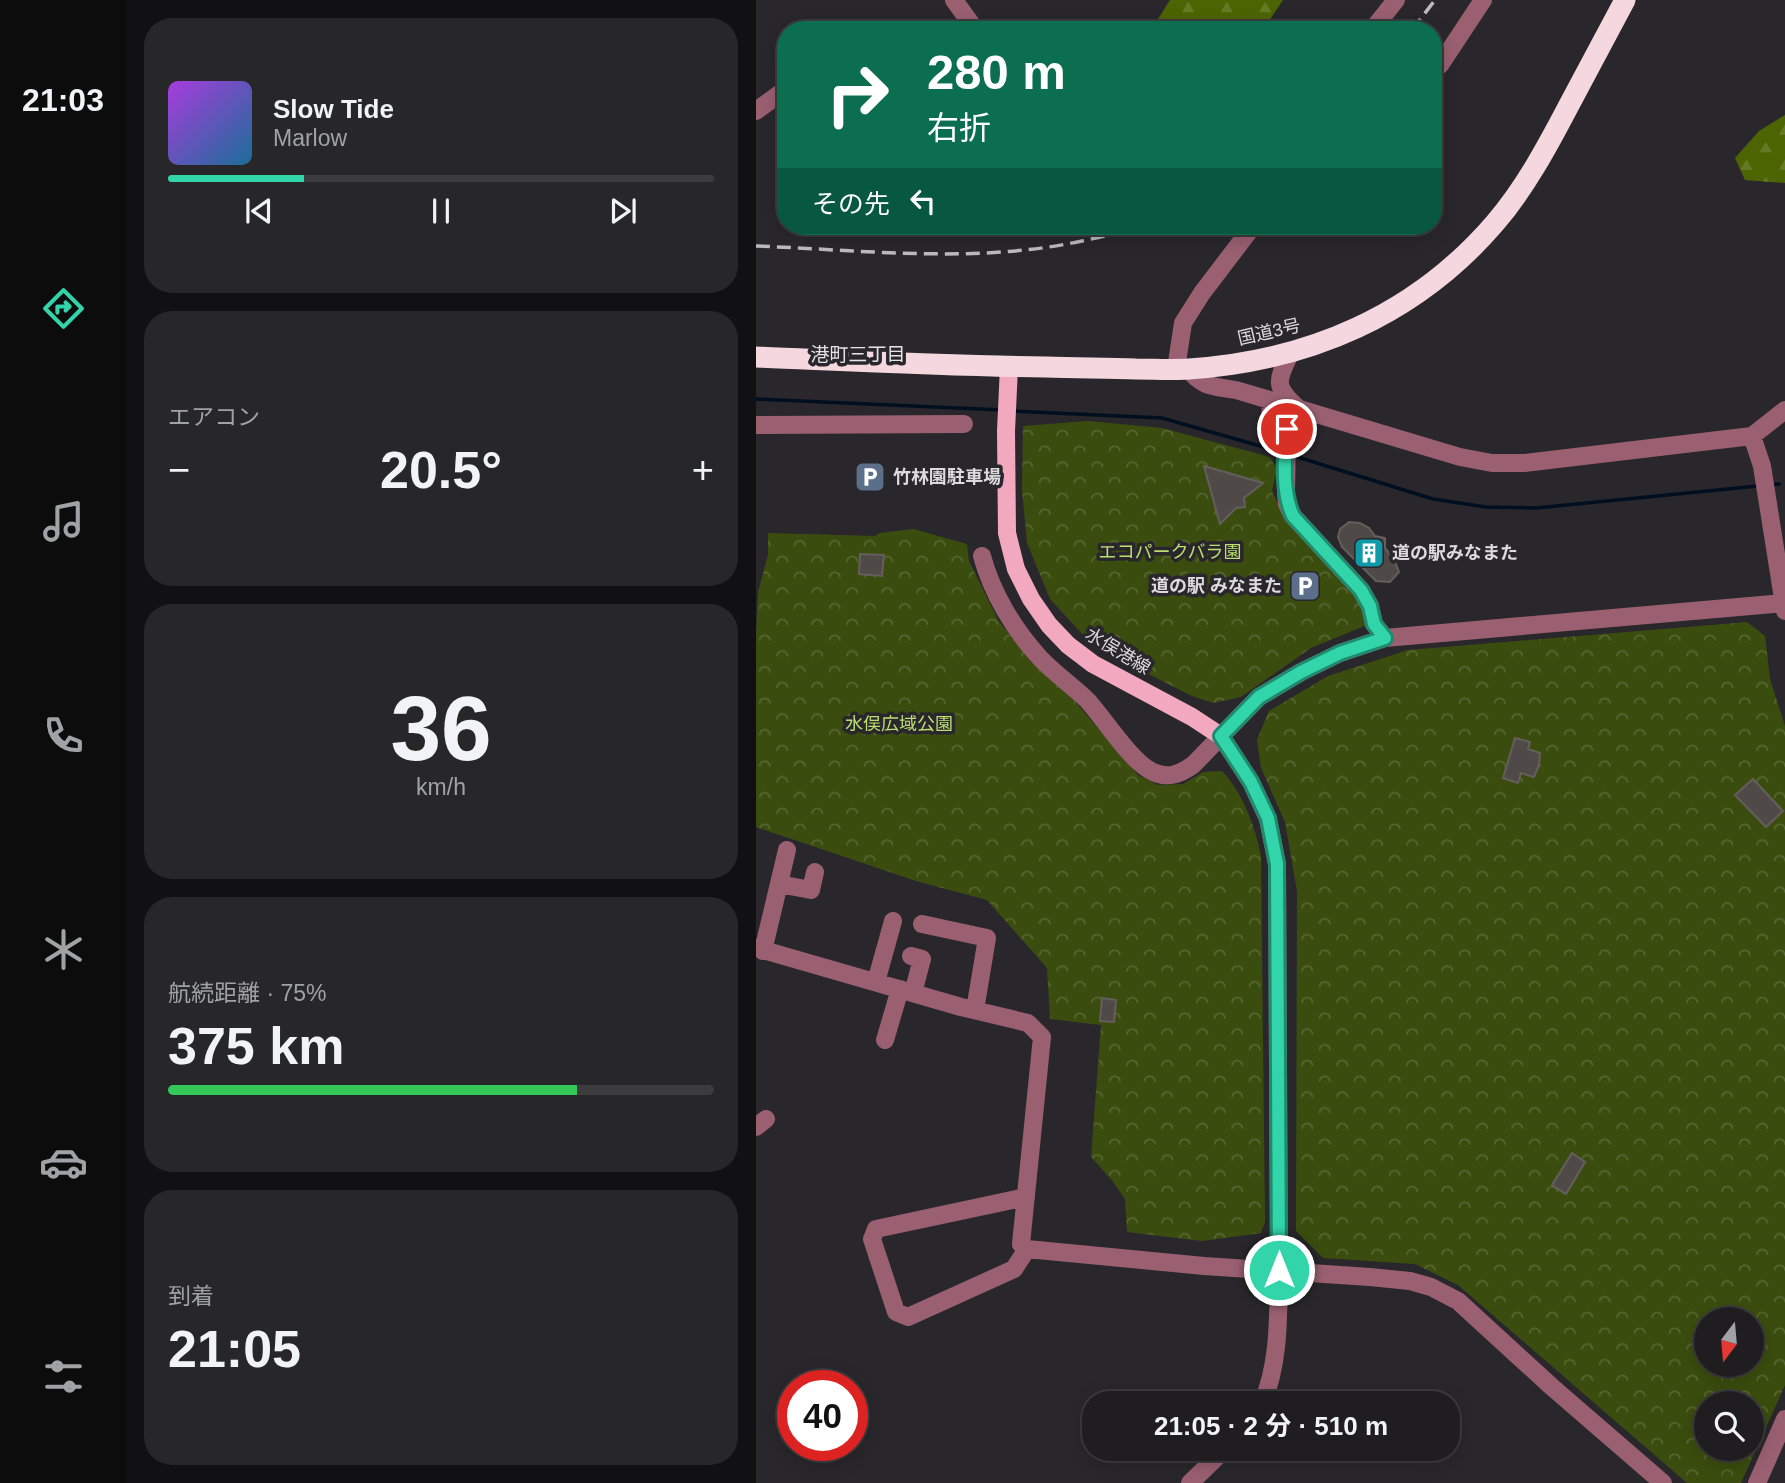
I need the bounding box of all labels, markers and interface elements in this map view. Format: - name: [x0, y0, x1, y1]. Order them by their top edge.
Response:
- text: 280 m: [927, 45, 1066, 99]
- icon: right: [812, 49, 903, 140]
- text: 21:03: [22, 82, 104, 118]
- text: Slow Tide: [273, 94, 394, 124]
- text: 右折: [927, 110, 991, 146]
- text: Marlow: [273, 125, 347, 151]
- icon: left: [904, 182, 942, 220]
- text: その先: [812, 189, 890, 219]
- icon: previous: [240, 192, 278, 230]
- icon: pause: [422, 192, 460, 230]
- icon: next: [604, 192, 642, 230]
- icon: directions: [39, 284, 88, 333]
- street label: 国道3号: [1236, 315, 1302, 349]
- district label: 港町三丁目: [810, 344, 906, 365]
- pin: [1257, 399, 1317, 459]
- text: エアコン: [168, 404, 260, 430]
- icon: arrive: [1268, 410, 1306, 448]
- text: 20.5°: [380, 441, 502, 499]
- text: −: [168, 449, 190, 491]
- text: +: [692, 449, 714, 491]
- parking icon: 竹林園駐車場: [853, 460, 887, 494]
- place label: 竹林園駐車場: [893, 467, 1001, 487]
- icon: music: [39, 497, 88, 546]
- building icon: 道の駅みなまた: [1352, 536, 1386, 570]
- park label: エコパークバラ園: [1098, 542, 1242, 562]
- place label: 道の駅みなまた: [1392, 543, 1518, 563]
- parking icon: 道の駅 みなまた: [1288, 569, 1322, 603]
- place label: 道の駅 みなまた: [1151, 576, 1282, 596]
- street label: 水俣港線: [1082, 624, 1154, 678]
- text: 36: [390, 678, 492, 779]
- icon: phone: [39, 711, 88, 760]
- park label: 水俣広域公園: [845, 714, 953, 734]
- text: km/h: [416, 774, 466, 800]
- icon: climate: [39, 925, 88, 974]
- text: 航続距離 · 75%: [168, 980, 326, 1006]
- text: 375 km: [168, 1017, 344, 1075]
- icon: car: [39, 1138, 88, 1187]
- position arrow: [1242, 1233, 1316, 1307]
- text: 到着: [168, 1283, 214, 1309]
- north arrow: [1694, 1307, 1764, 1377]
- map controls: [1694, 1307, 1764, 1461]
- text: 21:05: [168, 1320, 301, 1378]
- icon: filters: [39, 1352, 88, 1401]
- speed limit sign: 40: [777, 1370, 868, 1461]
- button: search: [1694, 1391, 1764, 1461]
- text: 21:05 · 2 分 · 510 m: [1154, 1411, 1388, 1441]

